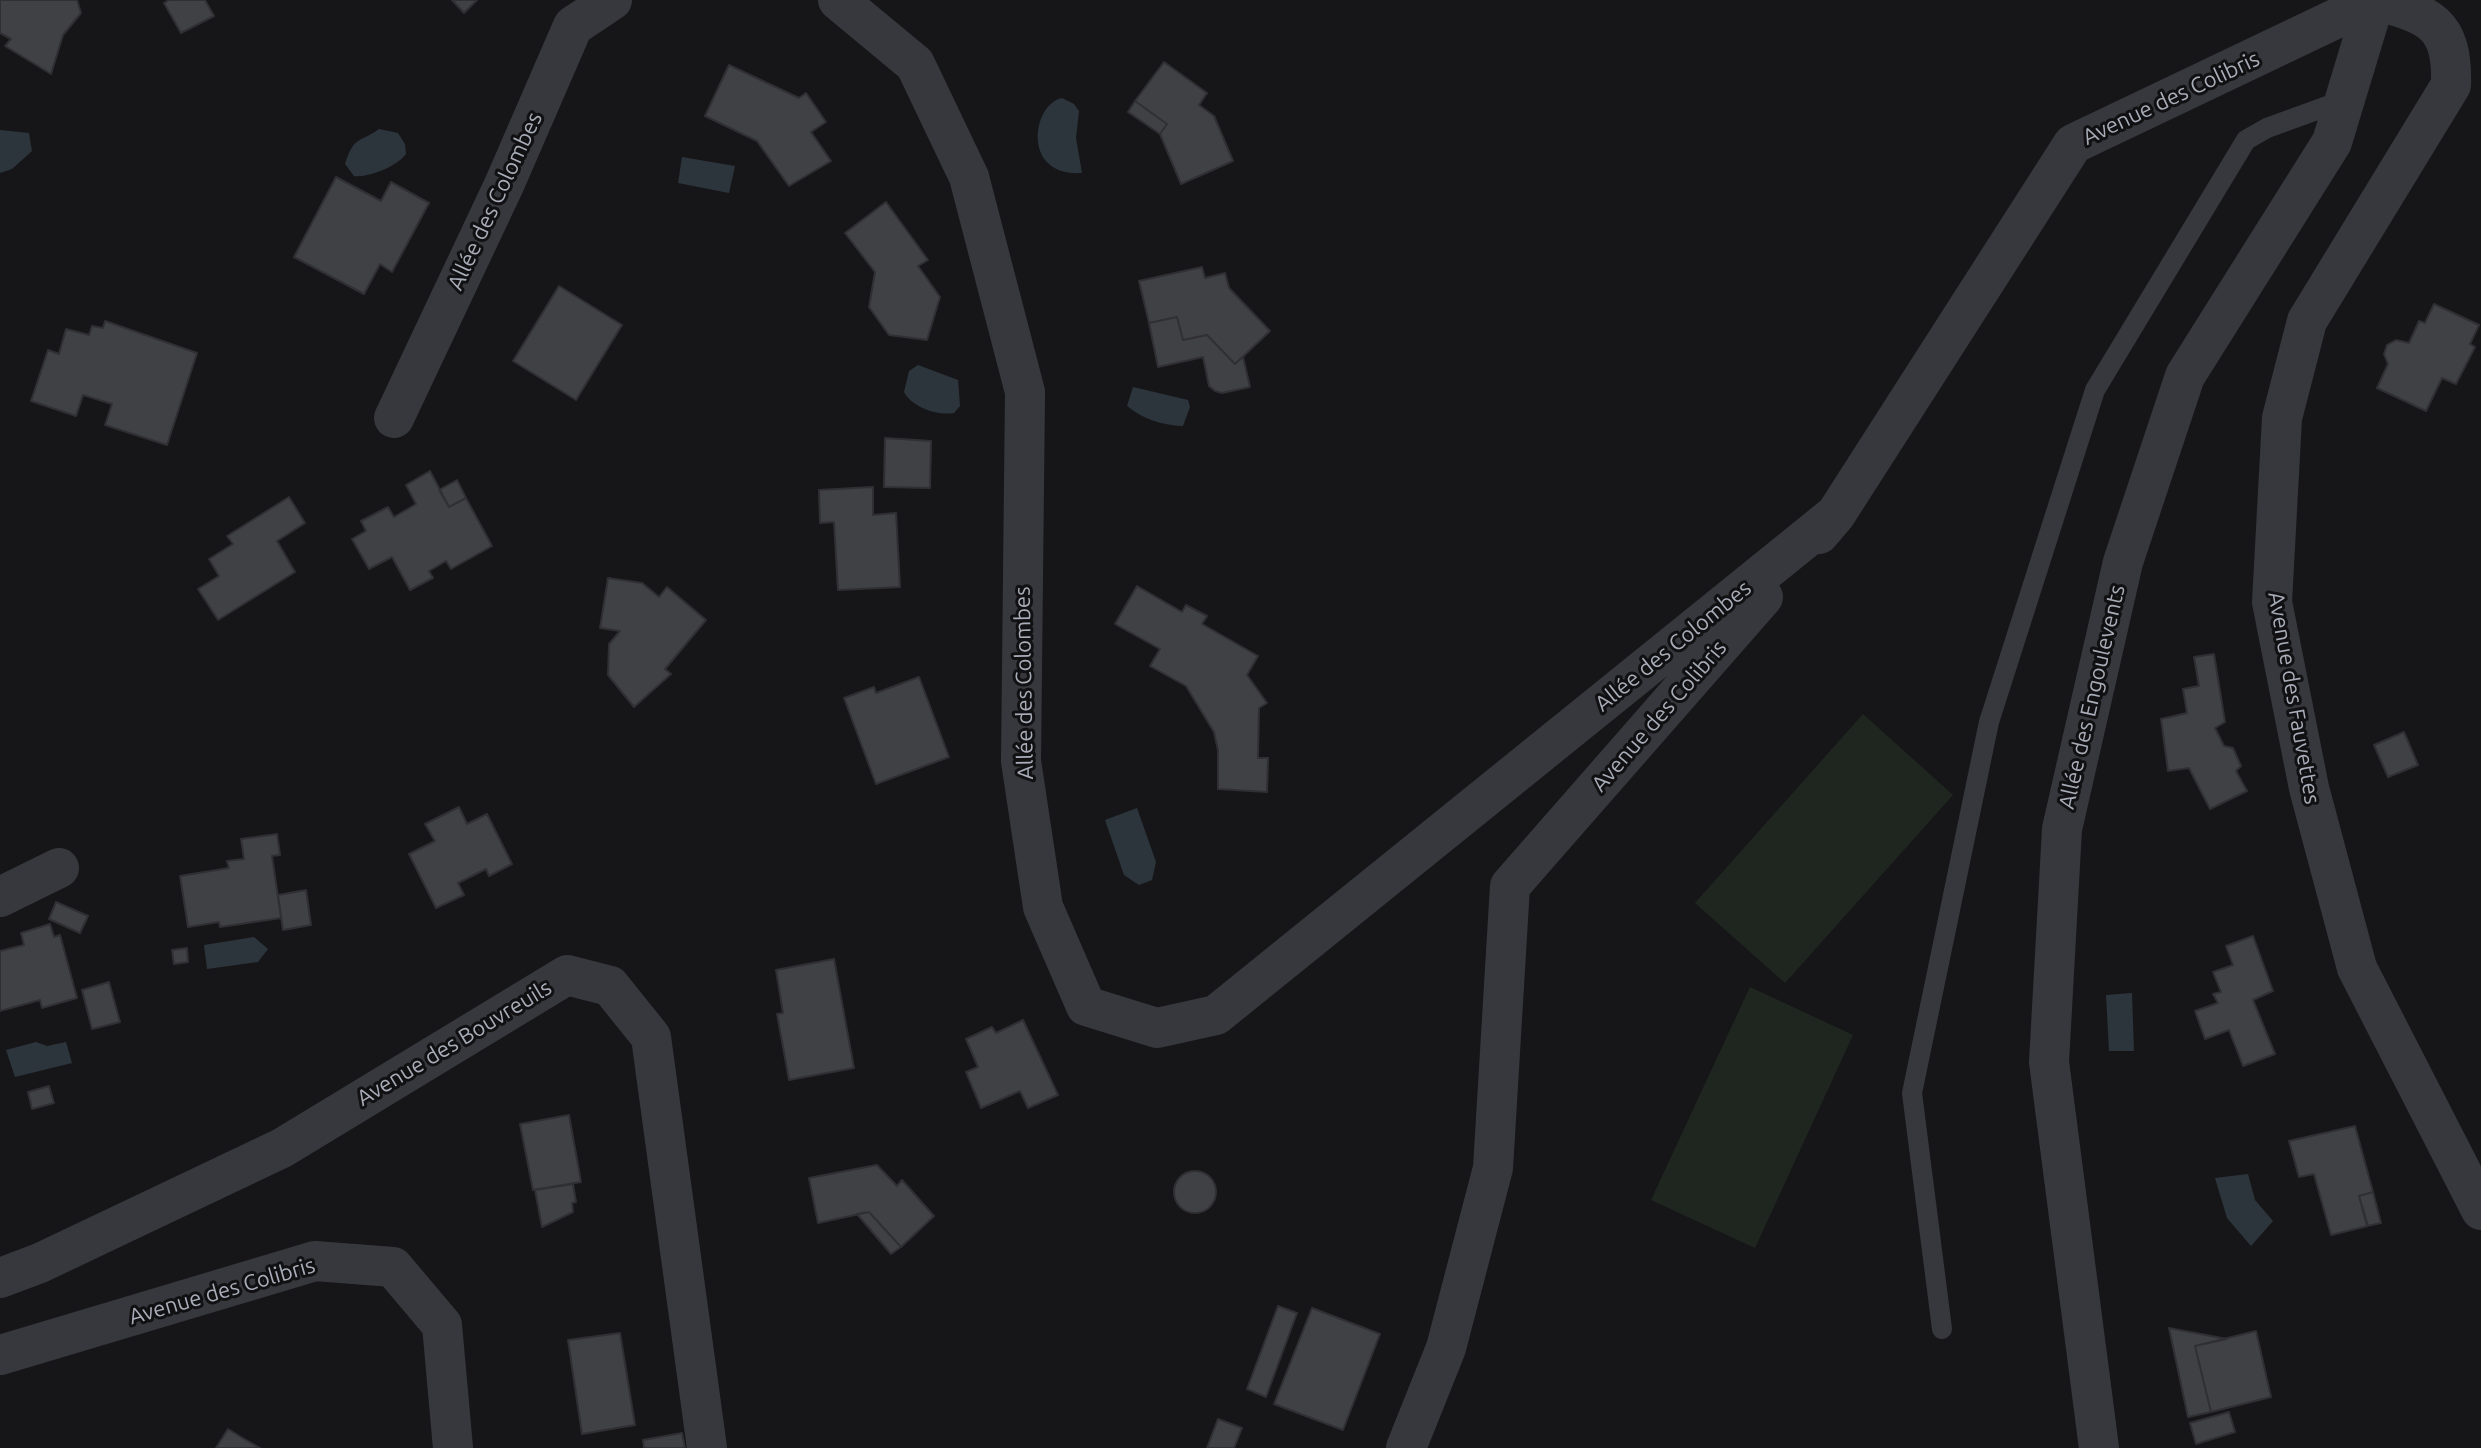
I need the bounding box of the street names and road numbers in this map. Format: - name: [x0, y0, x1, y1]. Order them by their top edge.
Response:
- street label: Avenue des Colibris: [2078, 45, 2264, 151]
- street label: Allée des Colombes: [442, 108, 548, 294]
- street label: Allée des Colombes: [1590, 575, 1756, 717]
- street label: Allée des Engoulevents: [2053, 582, 2131, 812]
- street label: Allée des Colombes: [1009, 586, 1039, 780]
- street label: Avenue des Fauvettes: [2262, 590, 2326, 806]
- street label: Avenue des Colibris: [1586, 635, 1732, 797]
- street label: Avenue des Bouvreuils: [352, 974, 556, 1112]
- street label: Avenue des Colibris: [126, 1252, 318, 1330]

